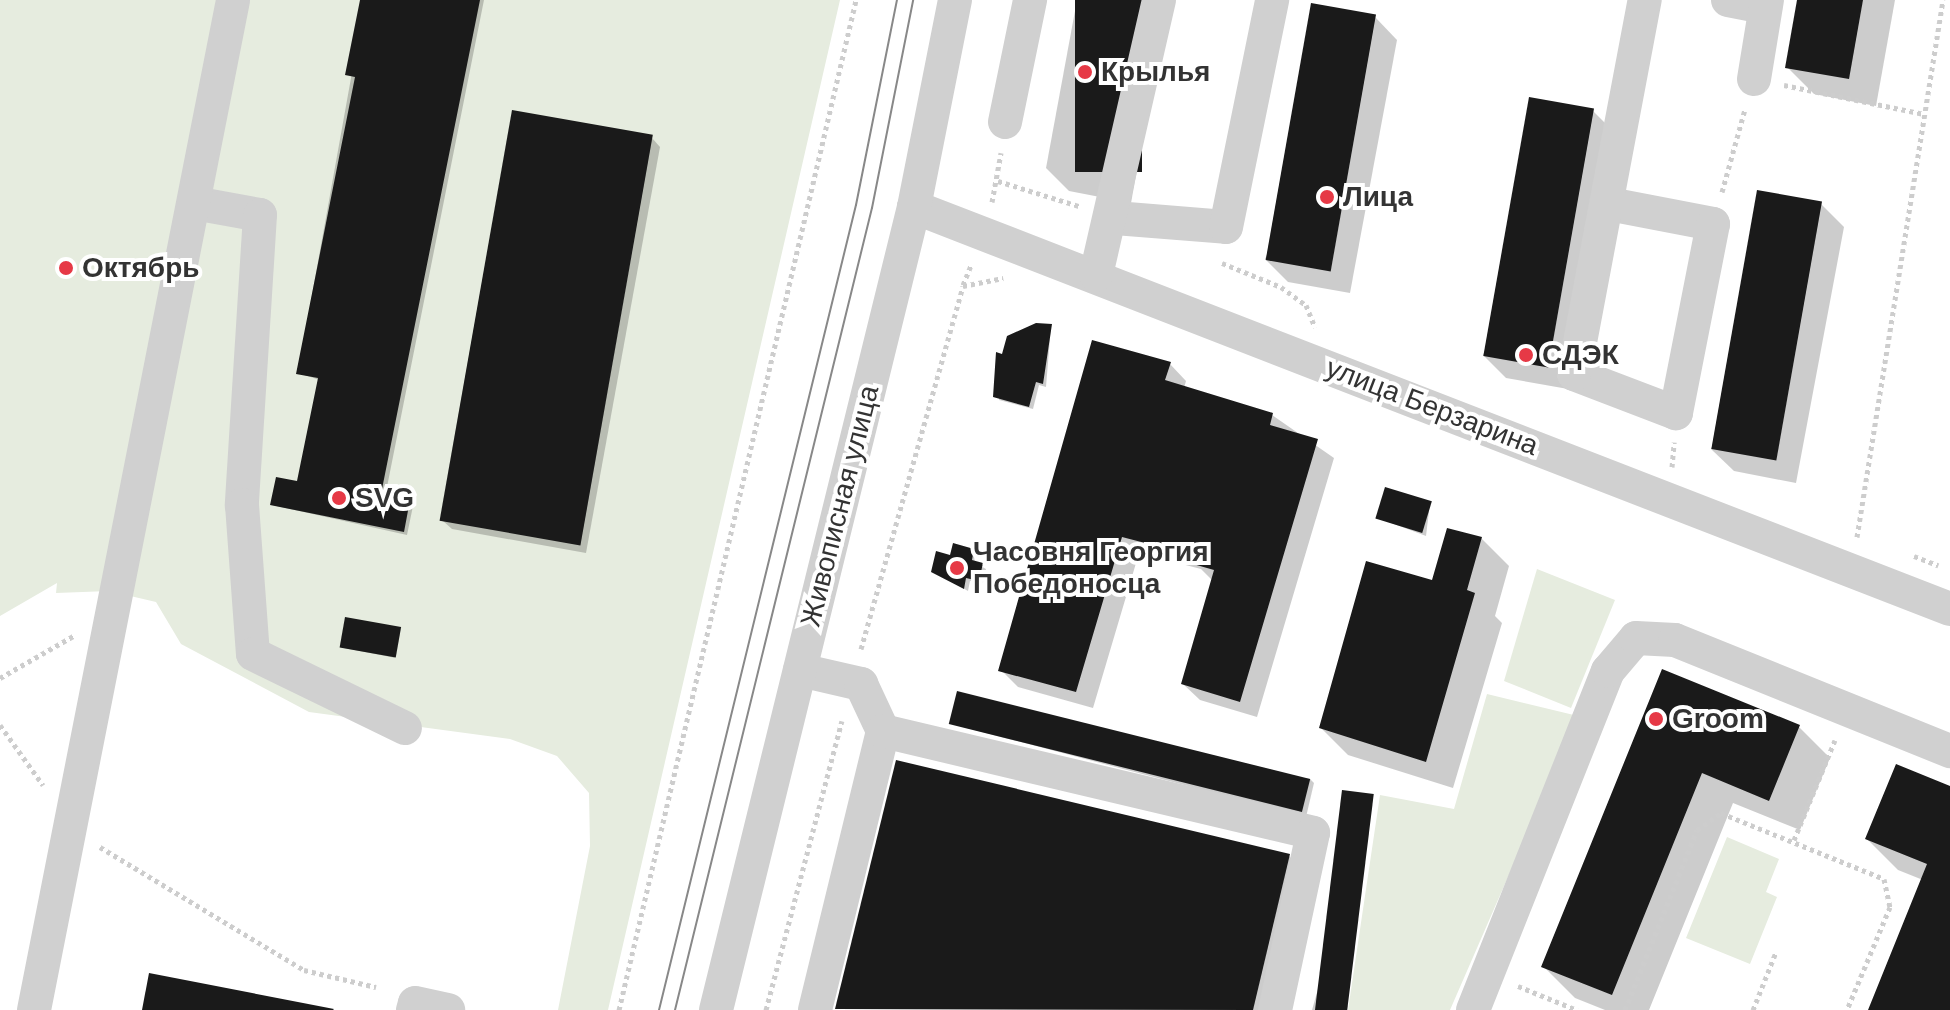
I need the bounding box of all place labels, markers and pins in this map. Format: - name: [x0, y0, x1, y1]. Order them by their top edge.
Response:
- place label: Крылья: [1101, 55, 1210, 89]
- marker: Крылья: [1076, 63, 1094, 81]
- place label: Лица: [1343, 180, 1413, 214]
- marker: Лица: [1318, 188, 1336, 206]
- place label: Октябрь: [82, 251, 199, 285]
- marker: Октябрь: [57, 259, 75, 277]
- place label: СДЭК: [1542, 338, 1619, 372]
- marker: СДЭК: [1517, 346, 1535, 364]
- place label: SVG: [355, 481, 414, 515]
- marker: SVG: [330, 489, 348, 507]
- place label: Часовня Георгия Победоносца: [973, 535, 1209, 601]
- marker: Часовня Георгия Победоносца: [948, 559, 966, 577]
- place label: Groom: [1672, 702, 1764, 736]
- marker: Groom: [1647, 710, 1665, 728]

